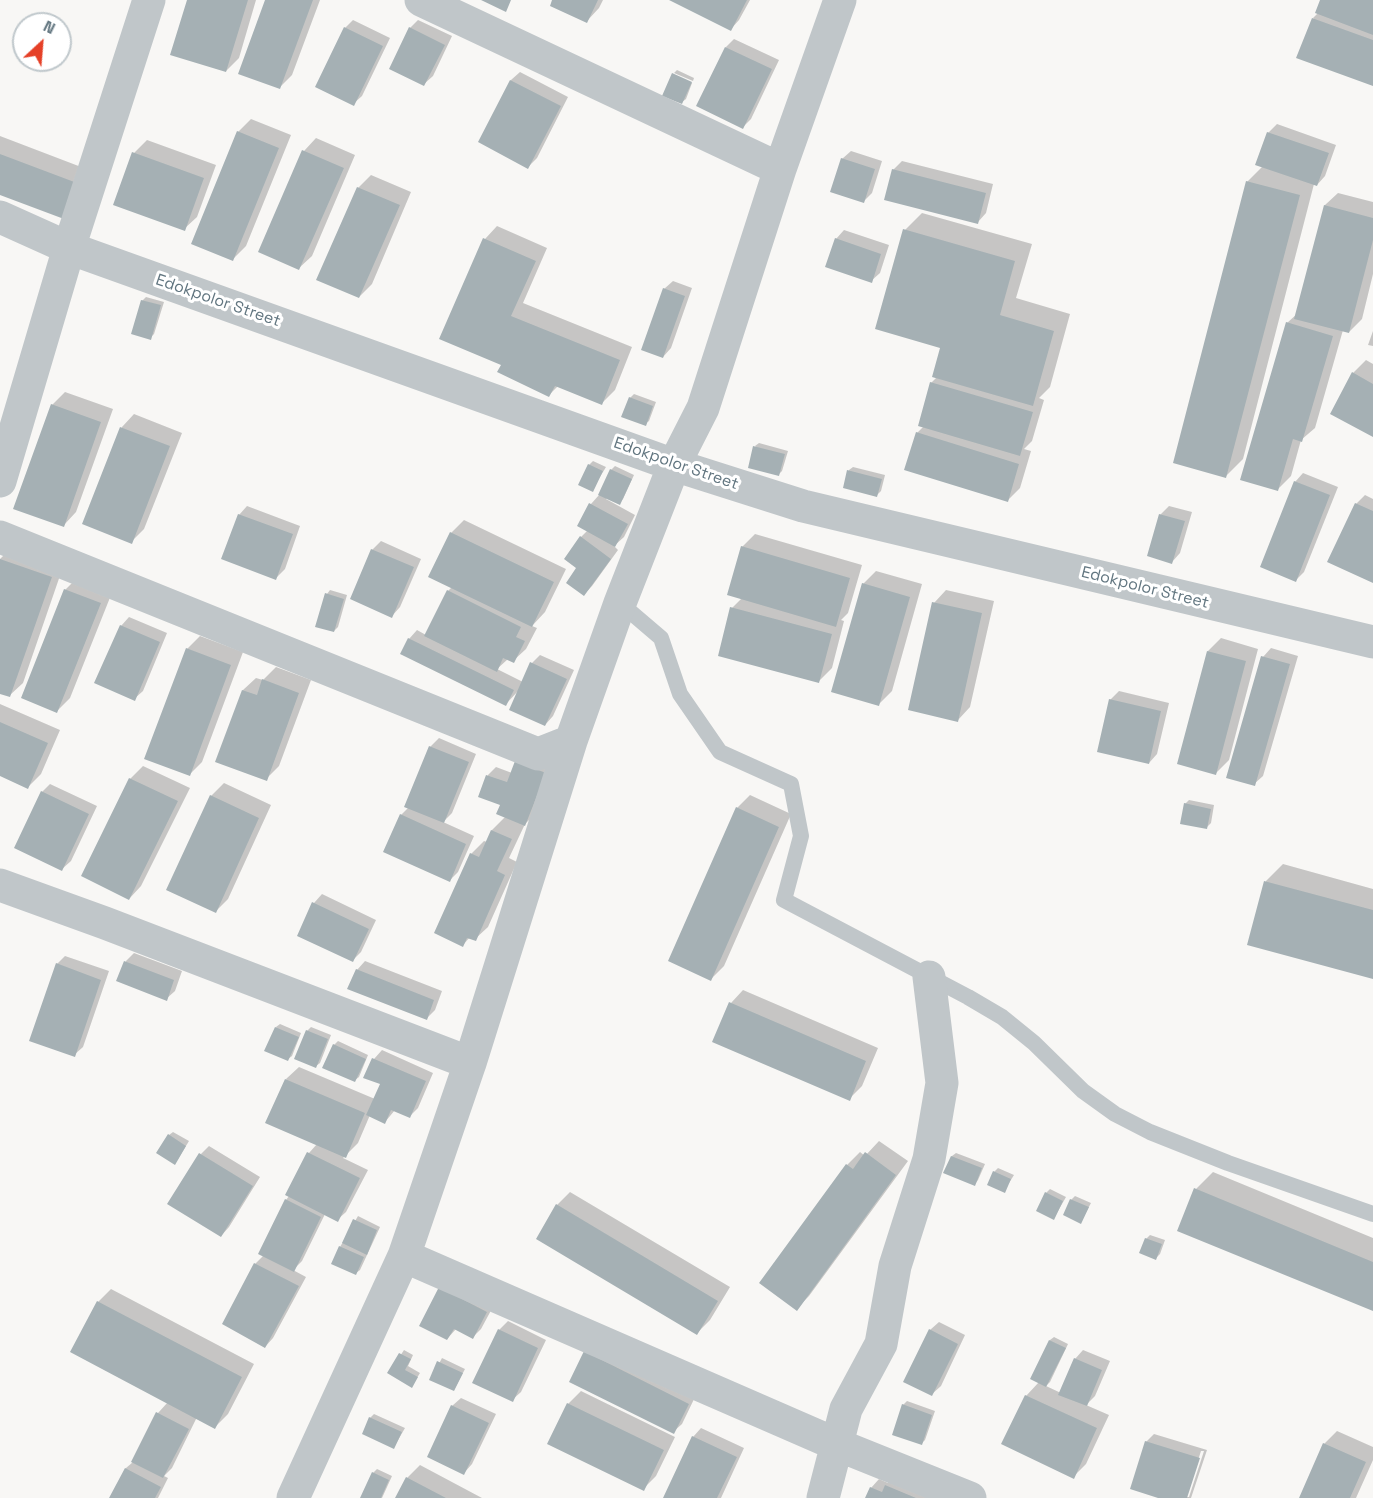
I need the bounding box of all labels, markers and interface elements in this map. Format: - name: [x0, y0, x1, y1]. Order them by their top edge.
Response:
- north arrow: [12, 12, 72, 72]
- text: N: [40, 15, 59, 39]
- street label: Edokpolor Street: [153, 271, 283, 331]
- street label: Edokpolor Street: [611, 434, 741, 494]
- street label: Edokpolor Street: [1079, 563, 1211, 613]

